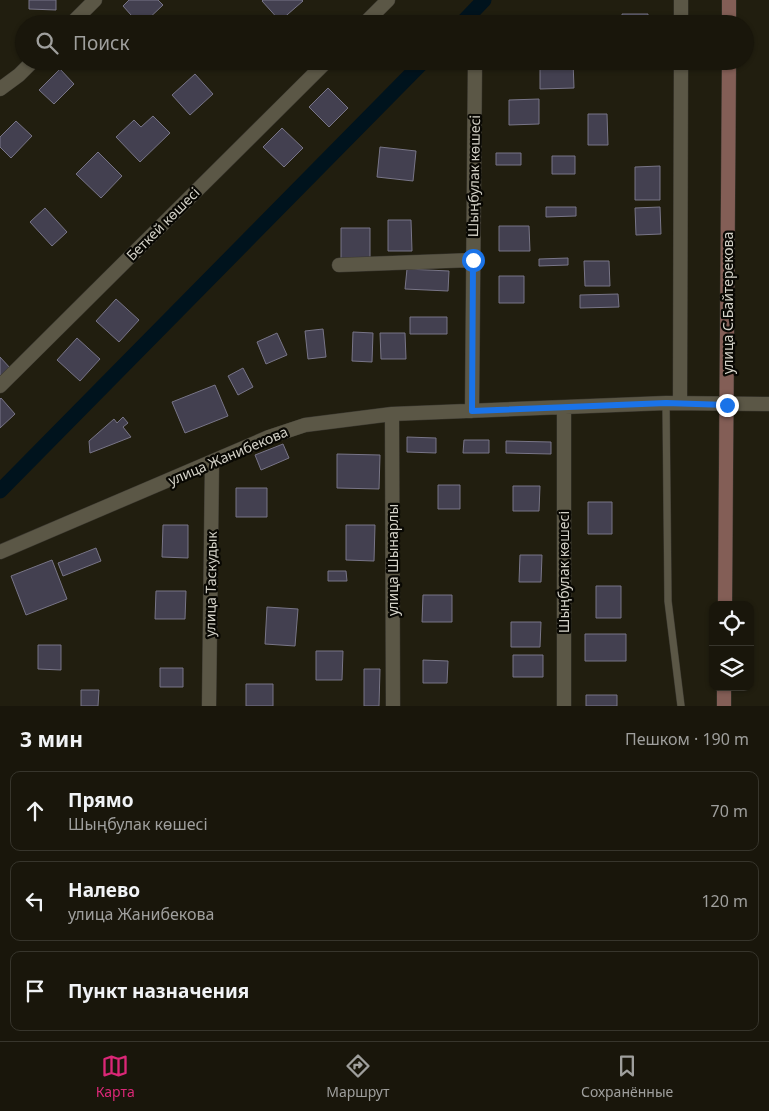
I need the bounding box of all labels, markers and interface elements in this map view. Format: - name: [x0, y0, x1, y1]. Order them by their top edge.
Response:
- search box: [15, 15, 754, 70]
- icon: search: [33, 29, 61, 57]
- text: Поиск: [73, 30, 129, 56]
- street label: Шыңбулак көшесі: [463, 115, 484, 237]
- street label: Беткей көшесі: [122, 183, 203, 264]
- street label: улица С.Байтерекова: [718, 232, 737, 374]
- route start: [462, 249, 485, 272]
- route end: [716, 394, 739, 417]
- street label: улица Жанибекова: [165, 422, 291, 489]
- street label: улица Шынарлы: [383, 504, 402, 616]
- street label: Шыңбулак көшесі: [554, 511, 573, 633]
- street label: улица Таскудык: [200, 530, 221, 637]
- map controls: [709, 601, 754, 691]
- button: locate: [709, 601, 754, 646]
- button: layers: [709, 646, 754, 691]
- text: 3 мин: [20, 725, 83, 753]
- text: Пешком · 190 m: [625, 728, 749, 750]
- text: Прямо: [68, 787, 134, 813]
- icon: ahead: [21, 797, 49, 825]
- text: 70 m: [711, 800, 748, 822]
- text: Шыңбулак көшесі: [68, 813, 208, 835]
- text: Налево: [68, 877, 140, 903]
- icon: left: [21, 887, 49, 915]
- text: 120 m: [701, 890, 748, 912]
- text: улица Жанибекова: [68, 903, 214, 925]
- icon: arrive: [21, 977, 49, 1005]
- text: Пункт назначения: [68, 978, 249, 1004]
- tab: Карта: [96, 1052, 135, 1101]
- tab: Маршрут: [326, 1052, 389, 1101]
- tab: Сохранённые: [581, 1052, 673, 1101]

